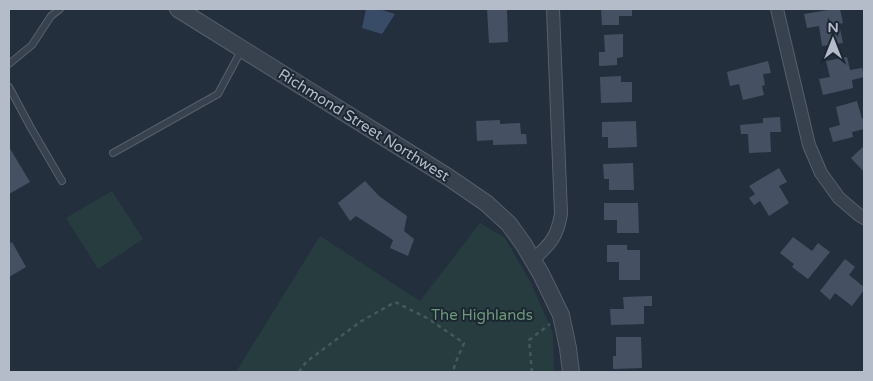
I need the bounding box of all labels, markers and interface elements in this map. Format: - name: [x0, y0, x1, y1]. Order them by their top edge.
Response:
- north arrow: [808, 15, 858, 65]
- text: N: [827, 19, 839, 36]
- street label: Richmond Street Northwest: [275, 65, 453, 185]
- park label: The Highlands: [431, 306, 533, 324]

